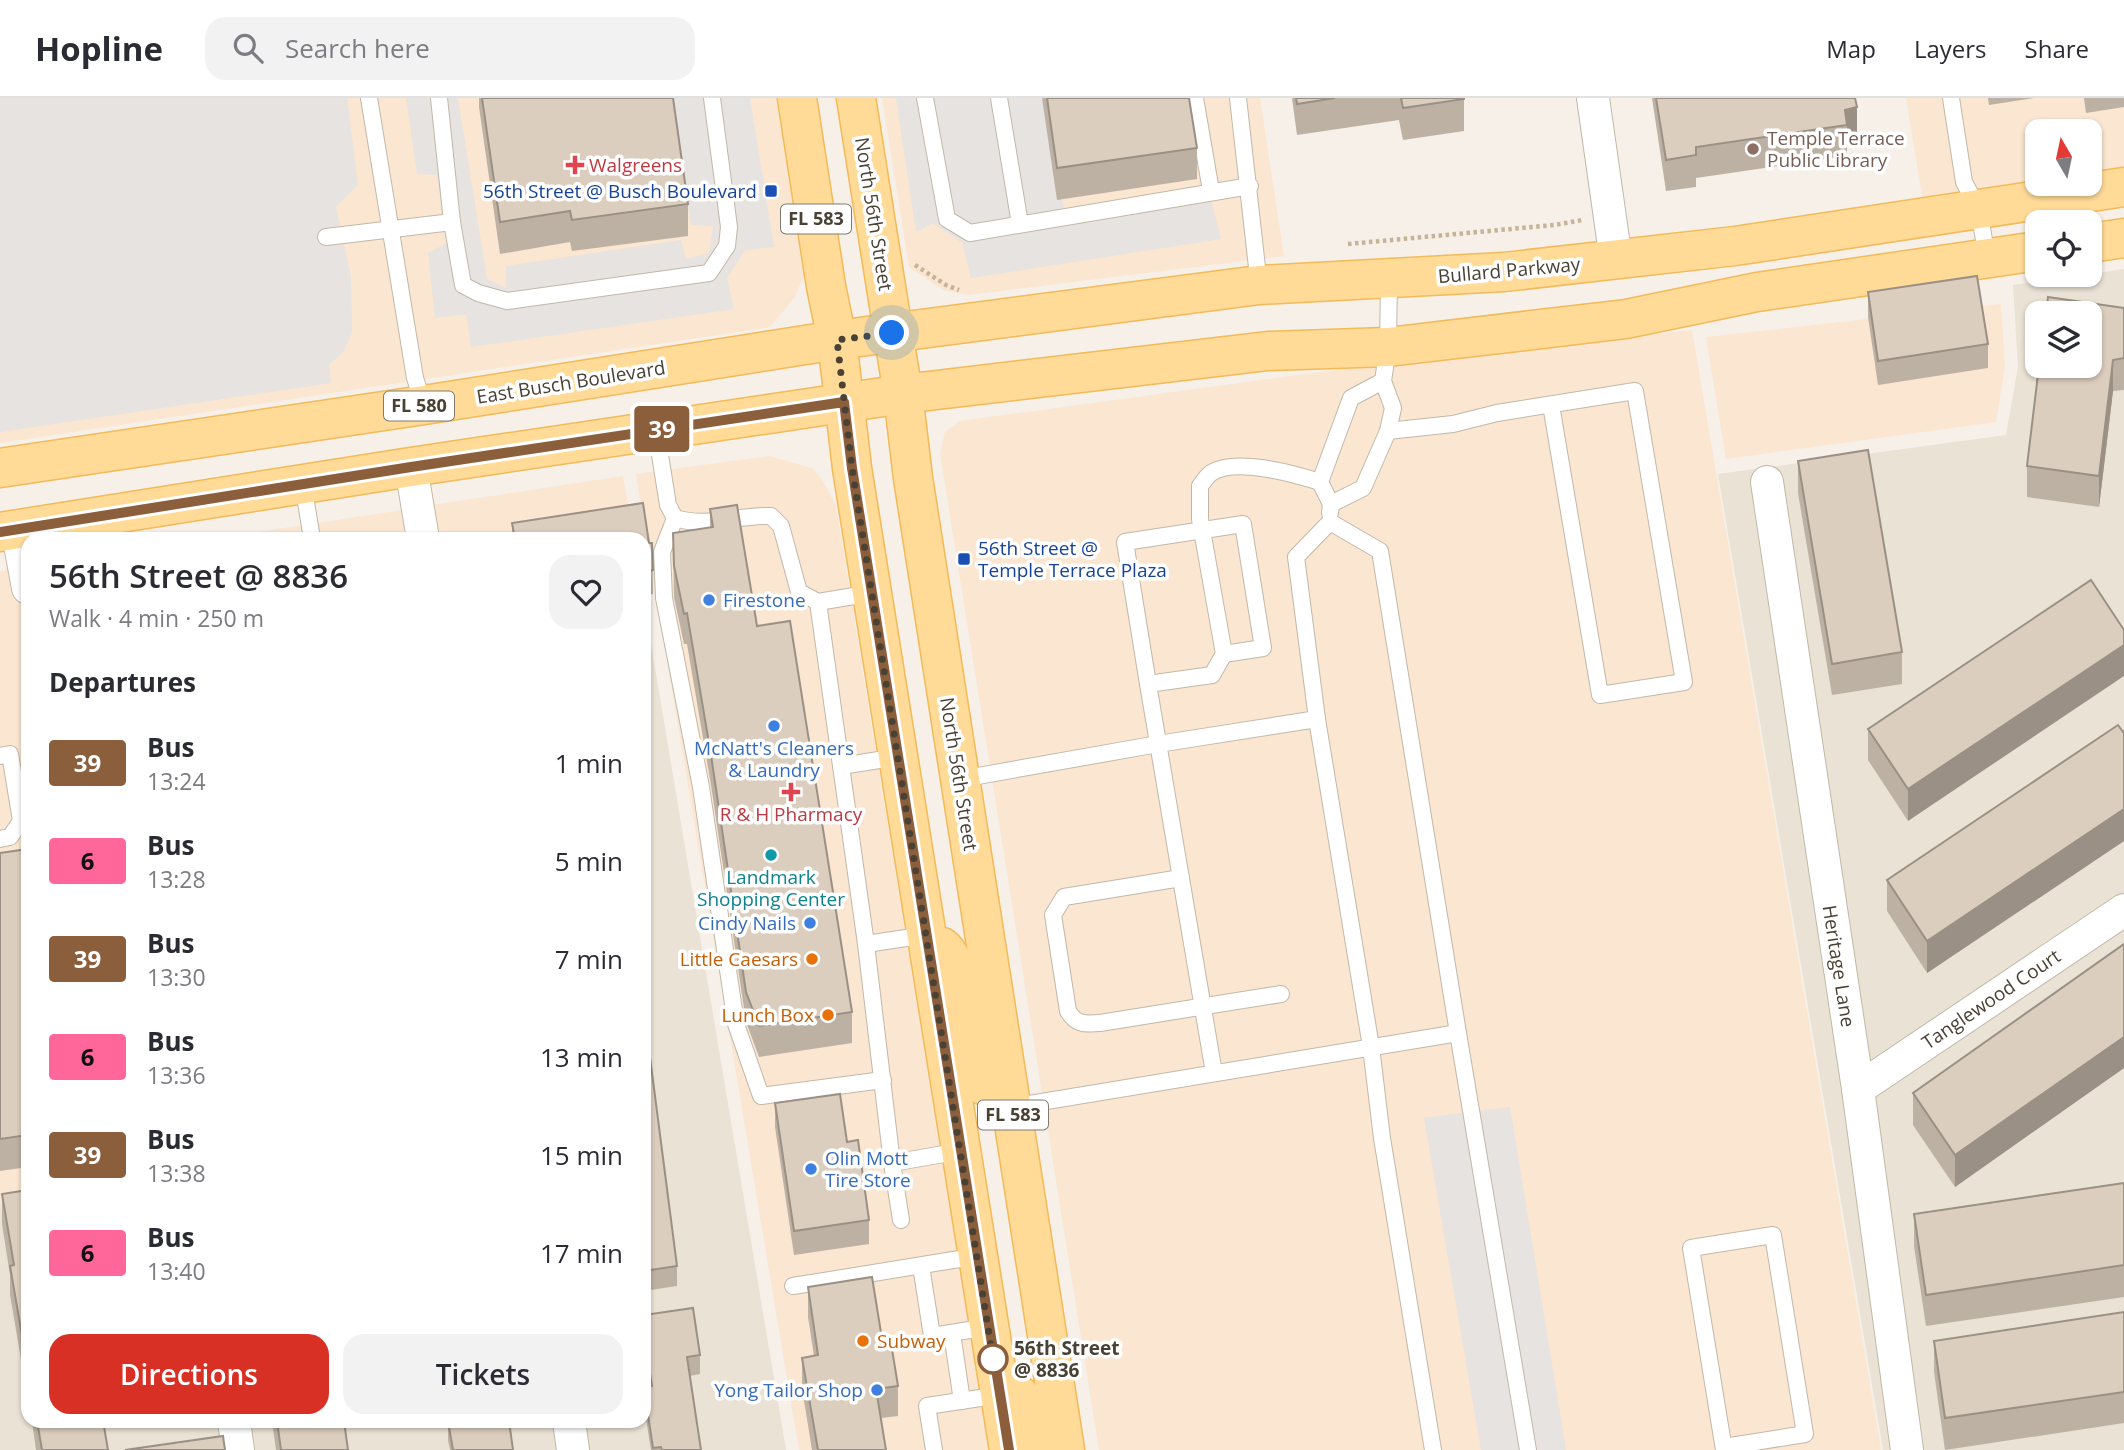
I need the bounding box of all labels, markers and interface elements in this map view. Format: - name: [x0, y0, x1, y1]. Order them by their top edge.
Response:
- search box: [205, 17, 695, 80]
- text: Hopline: [35, 26, 163, 71]
- icon: search: [229, 29, 267, 67]
- text: Search here: [285, 30, 430, 66]
- text: Map: [1826, 32, 1876, 65]
- text: Layers: [1914, 32, 1987, 65]
- text: Share: [2025, 32, 2089, 65]
- north arrow: [2025, 119, 2102, 196]
- map controls: [2025, 119, 2102, 378]
- place label: Temple Terrace Public Library: [1767, 125, 1905, 173]
- street label: North 56th Street: [849, 135, 899, 293]
- marker: Temple Terrace Public Library: [1745, 141, 1761, 157]
- place label: Walgreens: [589, 152, 682, 178]
- marker: Walgreens: [567, 157, 583, 173]
- place label: 56th Street @ Busch Boulevard: [483, 178, 757, 204]
- marker: 56th Street @ Busch Boulevard: [763, 183, 779, 199]
- road number: FL 583: [781, 204, 851, 234]
- button: locate: [2025, 210, 2102, 287]
- street label: Bullard Parkway: [1437, 251, 1582, 289]
- button: layers: [2025, 301, 2102, 378]
- your location: [874, 315, 909, 350]
- street label: East Busch Boulevard: [475, 354, 667, 410]
- road number: FL 580: [384, 392, 454, 420]
- line badge: 39: [630, 406, 694, 452]
- text: 39: [648, 412, 676, 445]
- place label: 56th Street @ Temple Terrace Plaza: [978, 535, 1167, 583]
- marker: 56th Street @ Temple Terrace Plaza: [956, 551, 972, 567]
- text: 56th Street @ 8836: [49, 553, 348, 598]
- button: heart: [549, 555, 623, 629]
- place label: Firestone: [723, 587, 806, 613]
- marker: Firestone: [701, 592, 717, 608]
- text: Walk · 4 min · 250 m: [49, 602, 264, 634]
- text: Departures: [49, 664, 196, 700]
- street label: North 56th Street: [934, 695, 984, 853]
- marker: McNatt's Cleaners & Laundry: [766, 718, 782, 734]
- text: Bus: [147, 729, 194, 765]
- place label: McNatt's Cleaners & Laundry: [694, 735, 854, 783]
- text: 1 min: [555, 745, 623, 781]
- text: 39: [74, 746, 101, 779]
- text: 13:24: [147, 765, 206, 797]
- marker: R & H Pharmacy: [783, 784, 799, 800]
- place label: R & H Pharmacy: [720, 801, 863, 827]
- text: Bus: [147, 827, 194, 863]
- text: 5 min: [555, 843, 623, 879]
- text: 6: [81, 844, 94, 877]
- marker: Landmark Shopping Center: [763, 847, 779, 863]
- text: 13:28: [147, 863, 206, 895]
- place label: Landmark Shopping Center: [697, 864, 845, 912]
- street label: Heritage Lane: [1817, 903, 1861, 1029]
- place label: Cindy Nails: [698, 910, 796, 936]
- marker: Cindy Nails: [802, 915, 818, 931]
- text: Bus: [147, 925, 194, 961]
- text: 7 min: [555, 941, 623, 977]
- text: 39: [74, 942, 101, 975]
- street label: Tanglewood Court: [1917, 943, 2066, 1055]
- place label: Little Caesars: [680, 946, 798, 972]
- marker: Little Caesars: [804, 951, 820, 967]
- text: 13:30: [147, 961, 206, 993]
- place label: Lunch Box: [721, 1002, 814, 1028]
- marker: Lunch Box: [820, 1007, 836, 1023]
- text: Bus: [147, 1023, 194, 1059]
- text: 13 min: [540, 1039, 623, 1075]
- text: 6: [81, 1040, 94, 1073]
- text: 13:36: [147, 1059, 206, 1091]
- road number: FL 583: [978, 1100, 1048, 1130]
- text: Bus: [147, 1121, 194, 1157]
- text: 15 min: [540, 1137, 623, 1173]
- text: 39: [74, 1138, 101, 1171]
- place label: Olin Mott Tire Store: [825, 1145, 911, 1193]
- text: 13:38: [147, 1157, 206, 1189]
- marker: Olin Mott Tire Store: [803, 1161, 819, 1177]
- text: Bus: [147, 1219, 194, 1255]
- text: 17 min: [540, 1235, 623, 1271]
- text: 6: [81, 1236, 94, 1269]
- text: 13:40: [147, 1255, 206, 1287]
- place label: Subway: [877, 1328, 946, 1354]
- marker: Subway: [855, 1333, 871, 1349]
- button: Directions: [49, 1334, 329, 1414]
- button: Tickets: [343, 1334, 623, 1414]
- place label: 56th Street @ 8836: [1014, 1335, 1119, 1383]
- marker: 56th Street @ 8836: [978, 1344, 1008, 1374]
- place label: Yong Tailor Shop: [714, 1377, 863, 1403]
- marker: Yong Tailor Shop: [869, 1382, 885, 1398]

